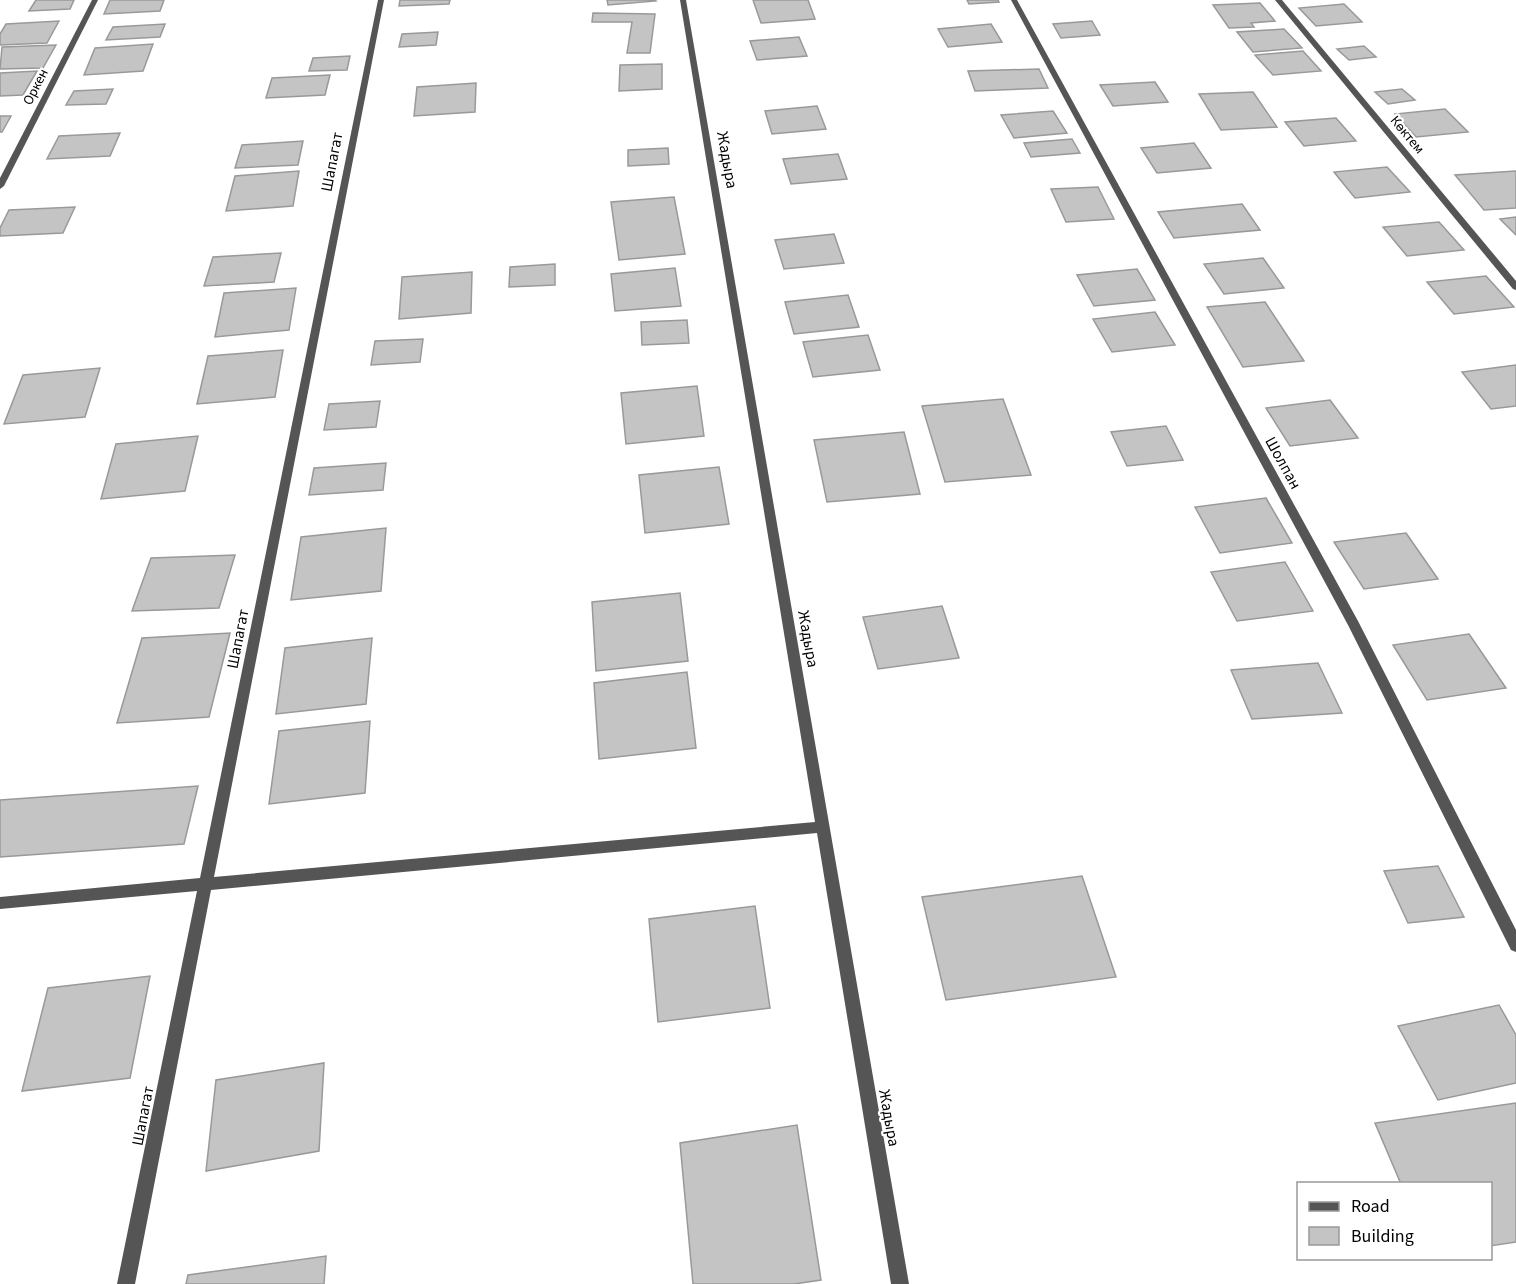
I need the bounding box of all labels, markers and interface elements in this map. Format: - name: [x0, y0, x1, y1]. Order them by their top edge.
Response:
- street label: Оркен: [18, 65, 54, 109]
- street label: Көктем: [1385, 112, 1429, 158]
- street label: Шапагат: [315, 130, 349, 194]
- street label: Жадыра: [711, 130, 743, 190]
- street label: Шолпан: [1260, 433, 1306, 493]
- street label: Шапагат: [221, 607, 255, 671]
- street label: Жадыра: [792, 609, 824, 669]
- street label: Шапагат: [126, 1084, 160, 1148]
- street label: Жадыра: [873, 1088, 905, 1148]
- legend: [1297, 1182, 1492, 1260]
- text: Road: [1351, 1194, 1390, 1219]
- text: Building: [1351, 1224, 1414, 1249]

